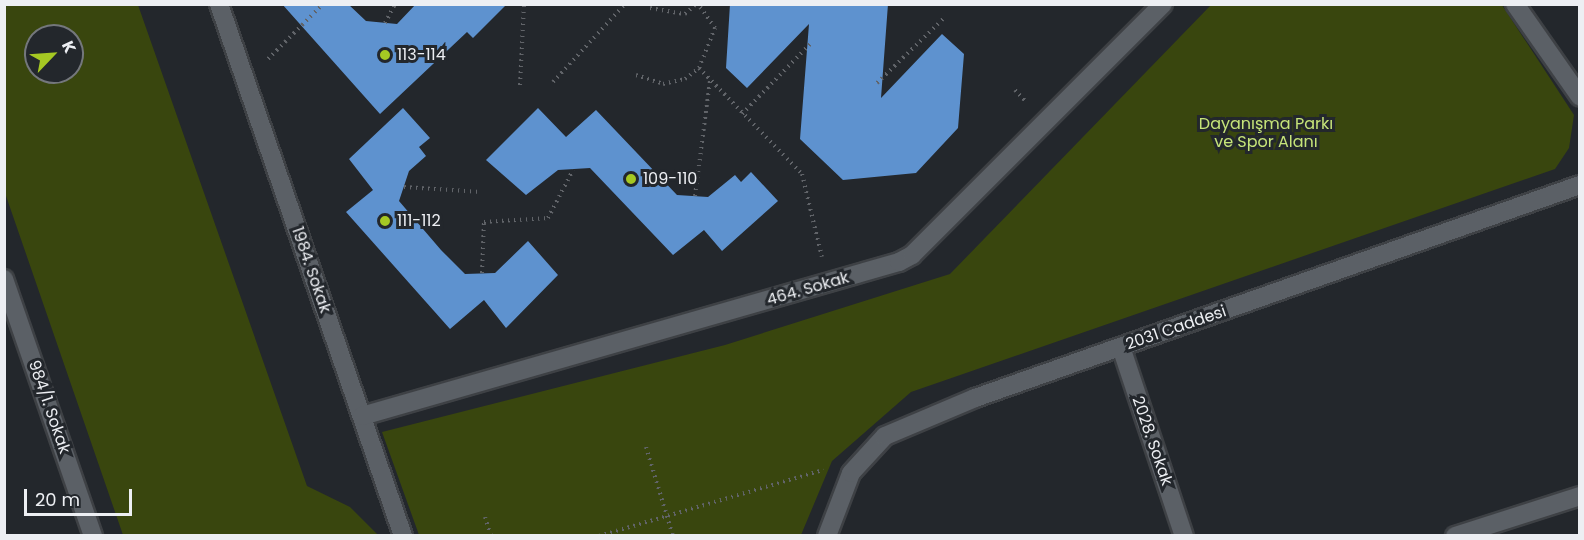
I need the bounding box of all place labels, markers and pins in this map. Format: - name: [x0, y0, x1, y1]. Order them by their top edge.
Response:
- place label: 113-114: [397, 45, 446, 65]
- marker: 113-114: [378, 48, 392, 62]
- place label: 109-110: [643, 169, 697, 189]
- marker: 109-110: [624, 172, 638, 186]
- place label: 111-112: [397, 211, 441, 231]
- marker: 111-112: [378, 214, 392, 228]

